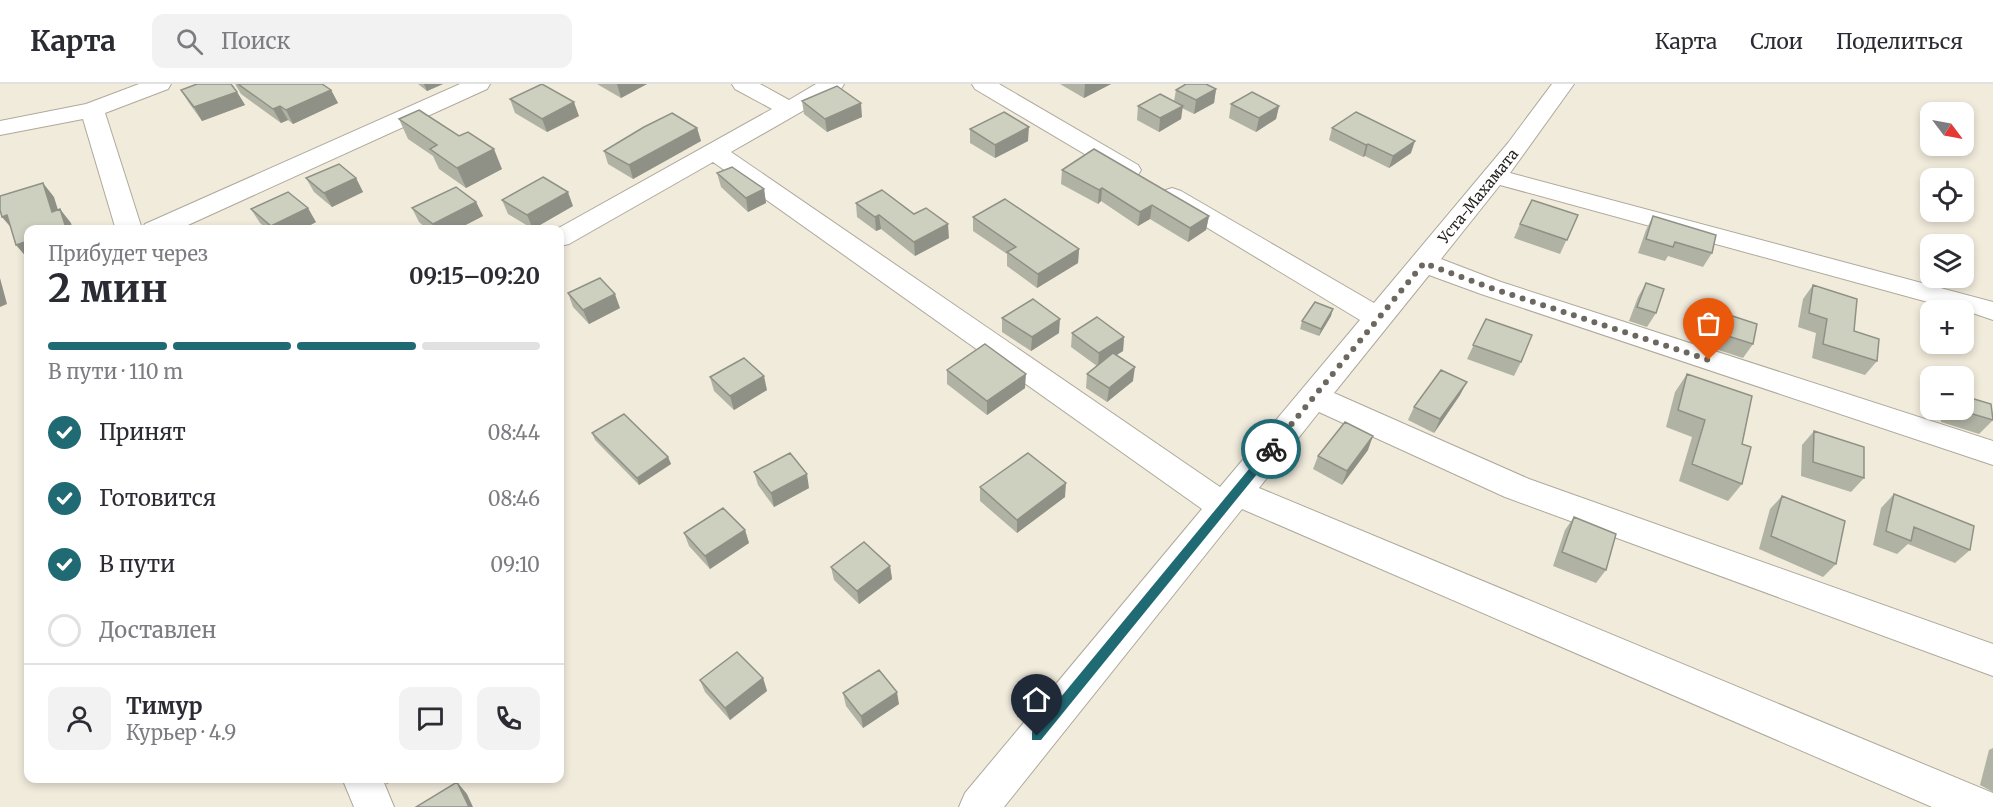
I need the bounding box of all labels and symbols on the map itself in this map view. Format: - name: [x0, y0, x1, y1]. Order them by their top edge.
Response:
- north arrow: [1920, 102, 1974, 156]
- street label: Уста-Махамата: [1433, 145, 1522, 248]
- pin: [1683, 298, 1734, 360]
- courier: [1241, 419, 1301, 479]
- pin: [1011, 674, 1062, 736]

